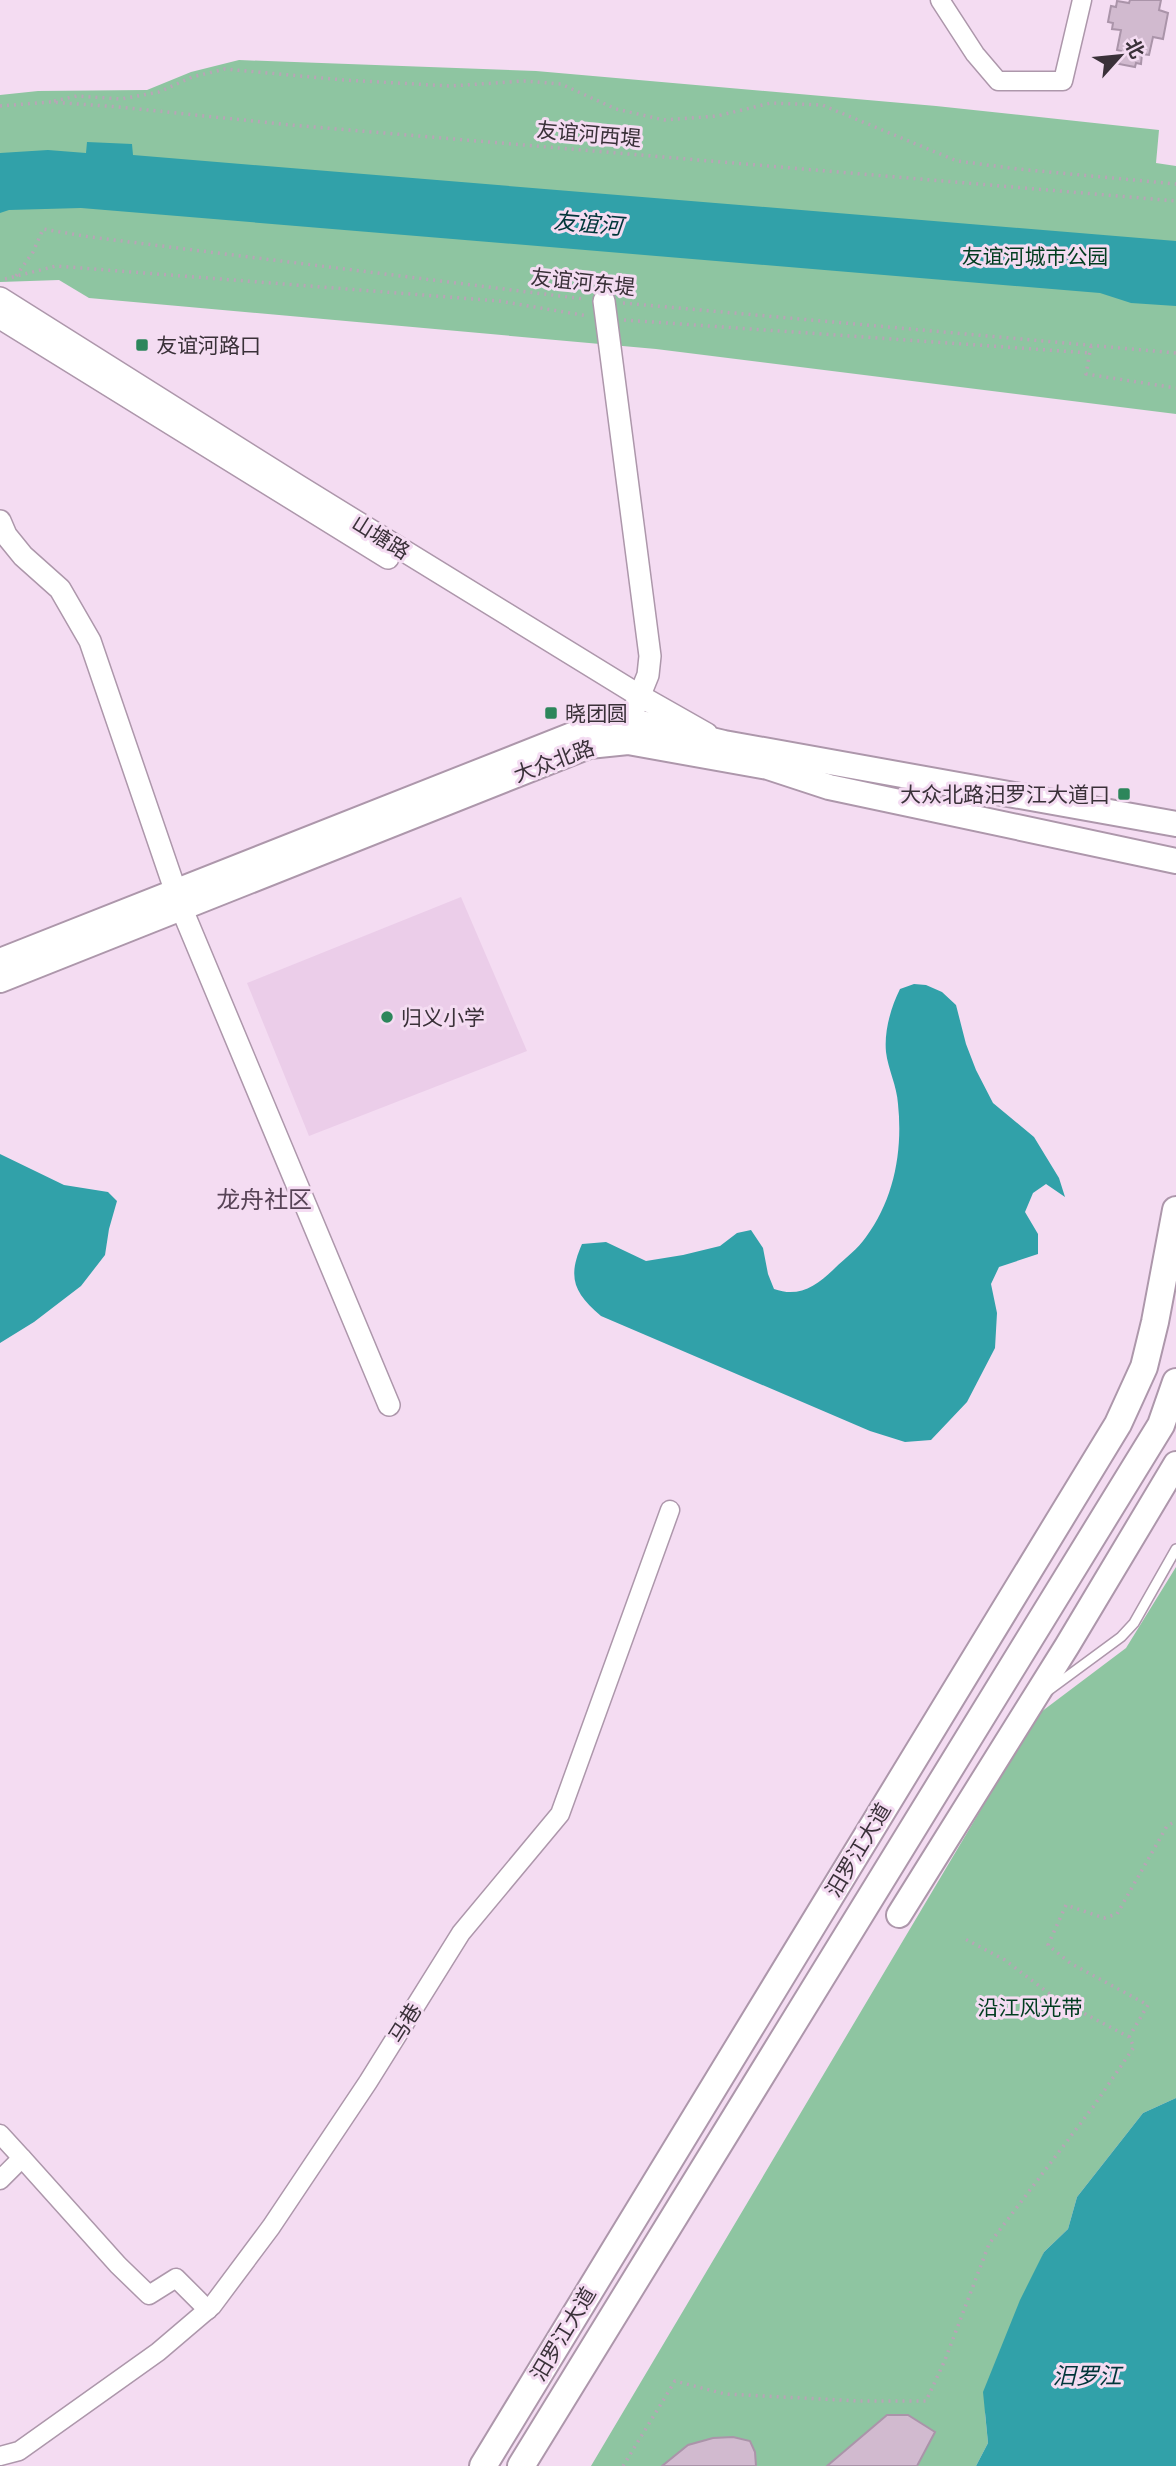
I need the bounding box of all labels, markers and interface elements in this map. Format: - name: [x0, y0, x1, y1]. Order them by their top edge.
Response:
- north arrow: [1085, 21, 1155, 91]
- text: 北: [1120, 34, 1150, 62]
- street label: 友谊河西堤: [536, 116, 642, 152]
- water label: 友谊河: [552, 206, 628, 241]
- park label: 友谊河城市公园: [962, 243, 1109, 270]
- street label: 友谊河东堤: [529, 263, 637, 301]
- place label: 友谊河路口: [156, 332, 261, 359]
- marker: 友谊河路口: [134, 337, 150, 353]
- street label: 山塘路: [347, 509, 415, 565]
- place label: 晓团圆: [565, 700, 628, 727]
- marker: 晓团圆: [543, 705, 559, 721]
- street label: 大众北路: [510, 734, 598, 788]
- place label: 大众北路汨罗江大道口: [900, 781, 1110, 808]
- marker: 大众北路汨罗江大道口: [1116, 786, 1132, 802]
- place label: 归义小学: [401, 1004, 485, 1031]
- marker: 归义小学: [379, 1009, 395, 1025]
- district label: 龙舟社区: [216, 1184, 312, 1215]
- street label: 汨罗江大道: [819, 1798, 897, 1902]
- park label: 沿江风光带: [978, 1994, 1083, 2021]
- street label: 马巷: [382, 1998, 428, 2048]
- street label: 汨罗江大道: [524, 2282, 602, 2386]
- water label: 汨罗江: [1053, 2361, 1125, 2390]

